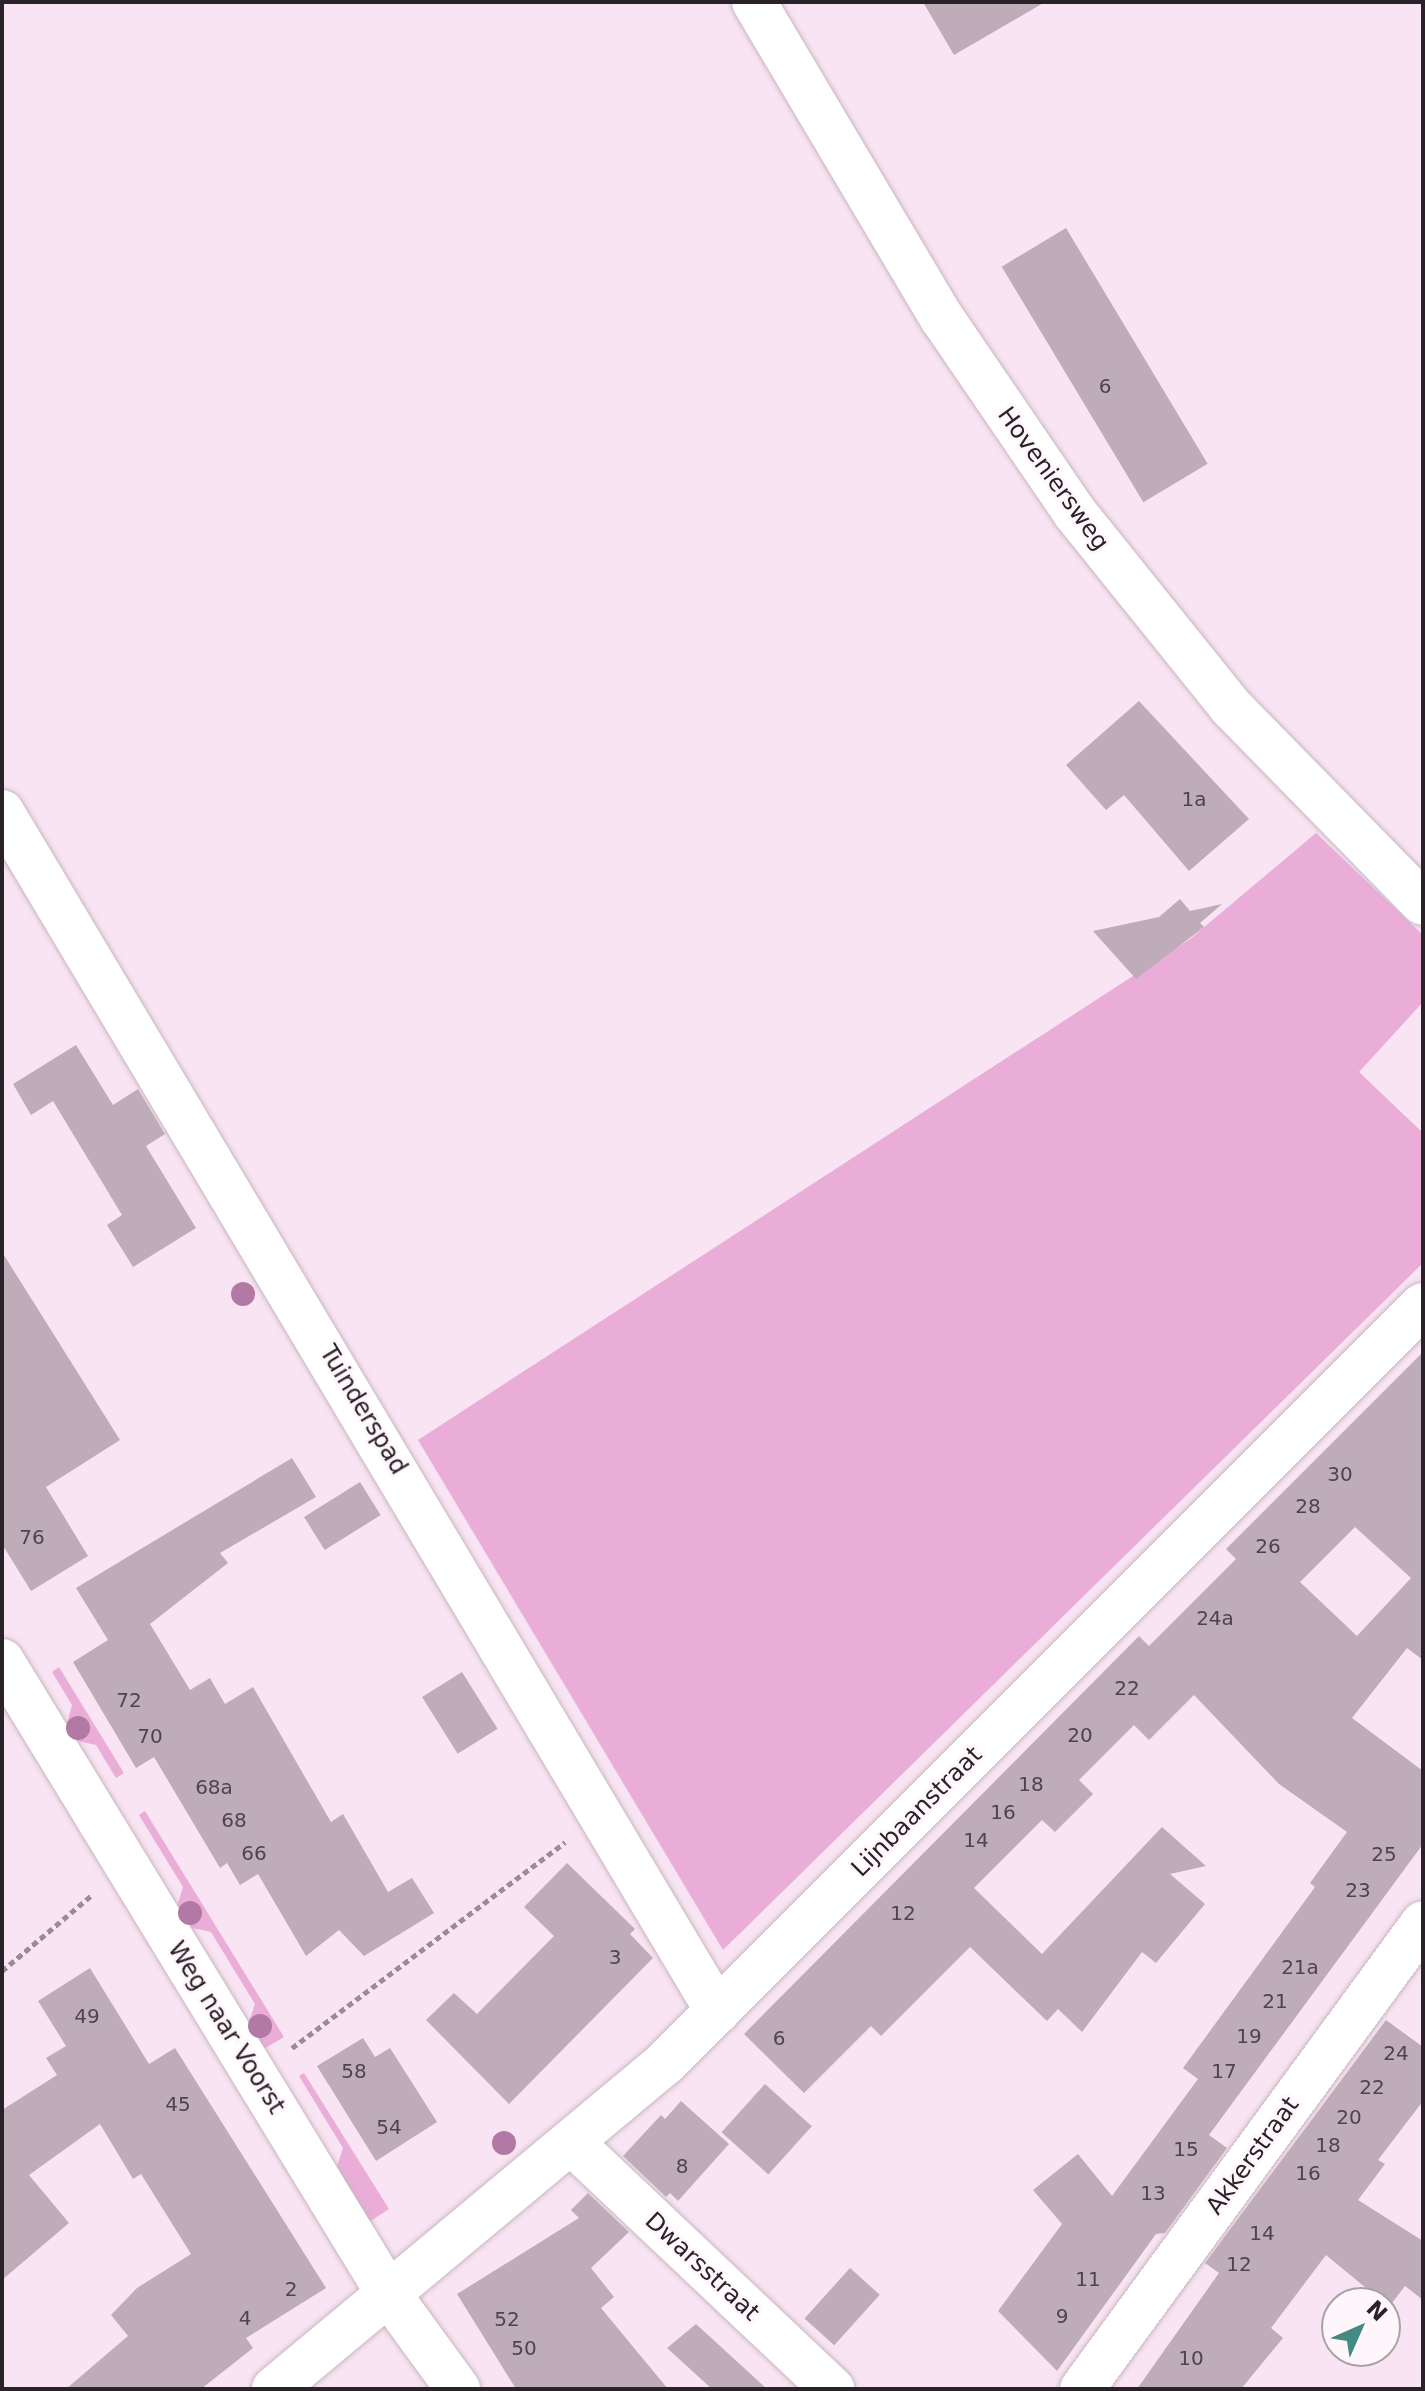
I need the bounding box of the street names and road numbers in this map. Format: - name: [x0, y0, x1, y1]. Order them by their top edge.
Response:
- street label: Hoveniersweg: [991, 402, 1115, 556]
- street label: Tuinderspad: [313, 1340, 413, 1480]
- street label: Lijnbaanstraat: [846, 1741, 988, 1883]
- street label: Weg naar Voorst: [161, 1937, 291, 2119]
- street label: Akkerstraat: [1201, 2091, 1305, 2221]
- street label: Dwarsstraat: [639, 2207, 765, 2327]

